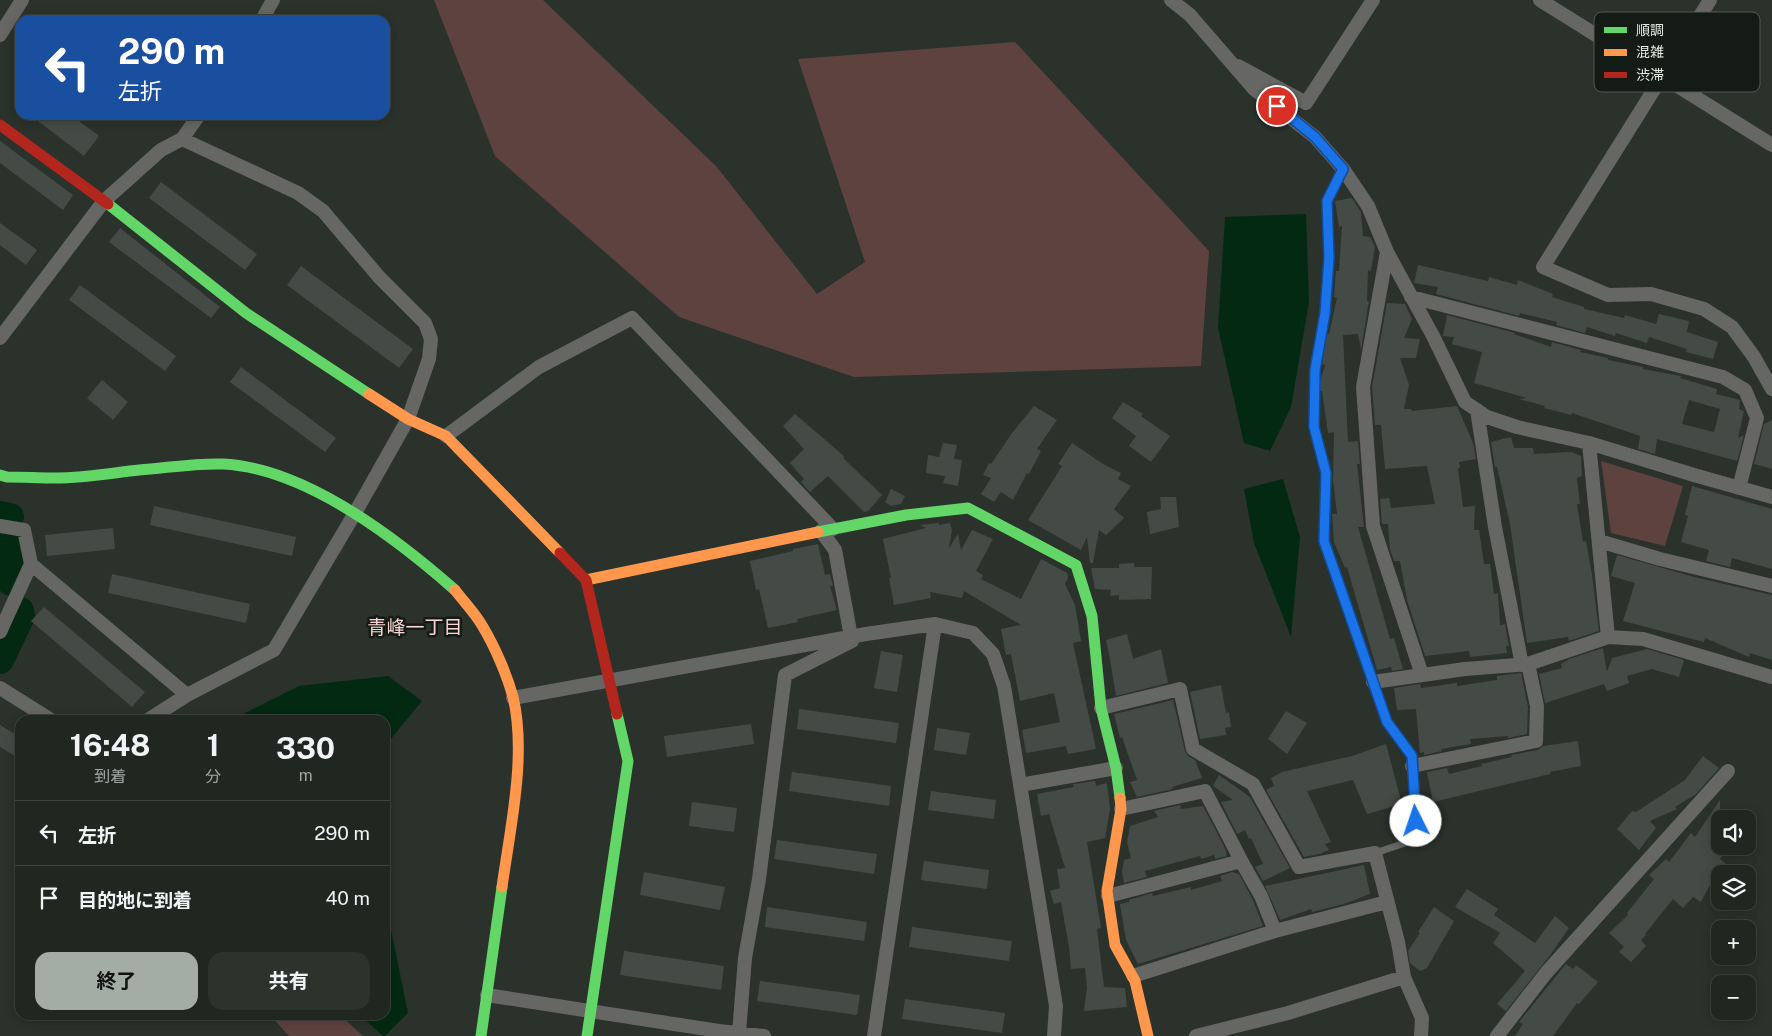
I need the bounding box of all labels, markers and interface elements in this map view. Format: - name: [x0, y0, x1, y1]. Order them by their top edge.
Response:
- legend: [1594, 12, 1760, 92]
- text: 順調: [1636, 22, 1664, 38]
- text: 290 m: [118, 31, 225, 72]
- icon: left: [35, 35, 100, 100]
- text: 混雑: [1636, 44, 1664, 60]
- text: 渋滞: [1636, 67, 1664, 83]
- text: 左折: [118, 78, 162, 104]
- pin: [1256, 85, 1298, 127]
- icon: arrive: [1263, 92, 1291, 120]
- district label: 青峰一丁目: [367, 616, 463, 638]
- text: 16:48: [70, 727, 150, 763]
- text: 1: [207, 727, 220, 763]
- text: 330: [276, 730, 335, 766]
- text: m: [299, 766, 313, 785]
- text: 到着: [94, 767, 126, 786]
- text: 分: [205, 767, 221, 786]
- position arrow: [1389, 794, 1441, 846]
- map controls: [1711, 810, 1756, 1020]
- button: sound: [1711, 810, 1756, 855]
- icon: left: [35, 819, 63, 847]
- text: 290 m: [314, 822, 370, 844]
- text: 左折: [78, 824, 116, 846]
- button: layers: [1711, 865, 1756, 910]
- icon: arrive: [35, 884, 63, 912]
- text: 40 m: [325, 887, 370, 909]
- text: 目的地に到着: [78, 889, 192, 911]
- button: +: [1711, 920, 1756, 965]
- button: 終了: [35, 952, 198, 1010]
- button: 共有: [208, 952, 370, 1010]
- button: −: [1711, 975, 1756, 1020]

